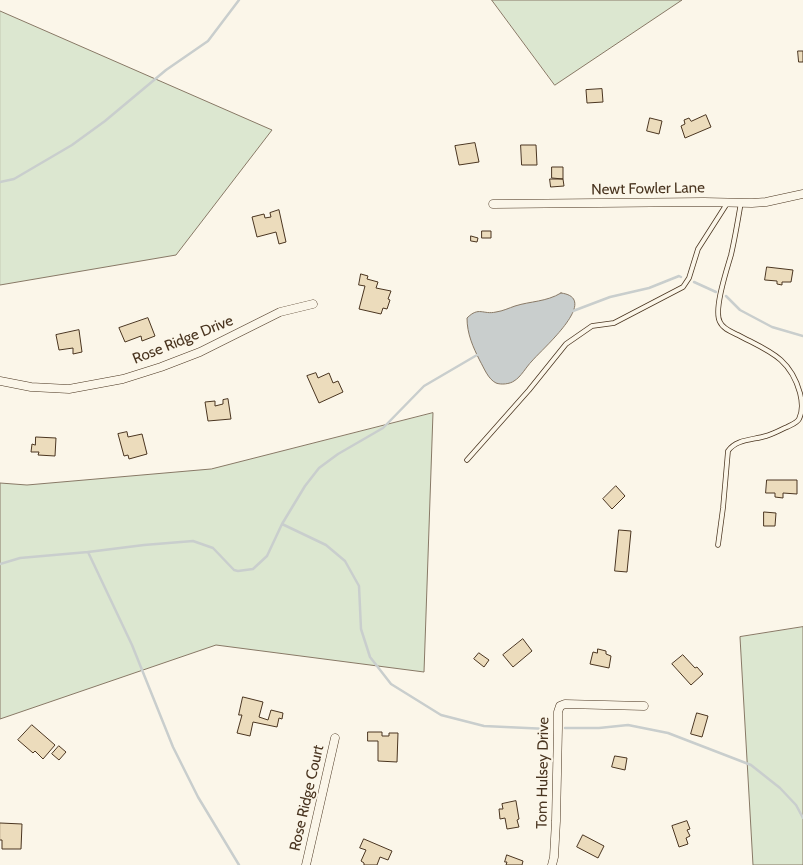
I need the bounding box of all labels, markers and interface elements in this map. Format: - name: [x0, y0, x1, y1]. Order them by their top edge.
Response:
- street label: Newt Fowler Lane: [591, 179, 705, 199]
- street label: Rose Ridge Drive: [130, 312, 236, 368]
- street label: Tom Hulsey Drive: [533, 717, 553, 829]
- street label: Rose Ridge Court: [286, 743, 328, 853]

